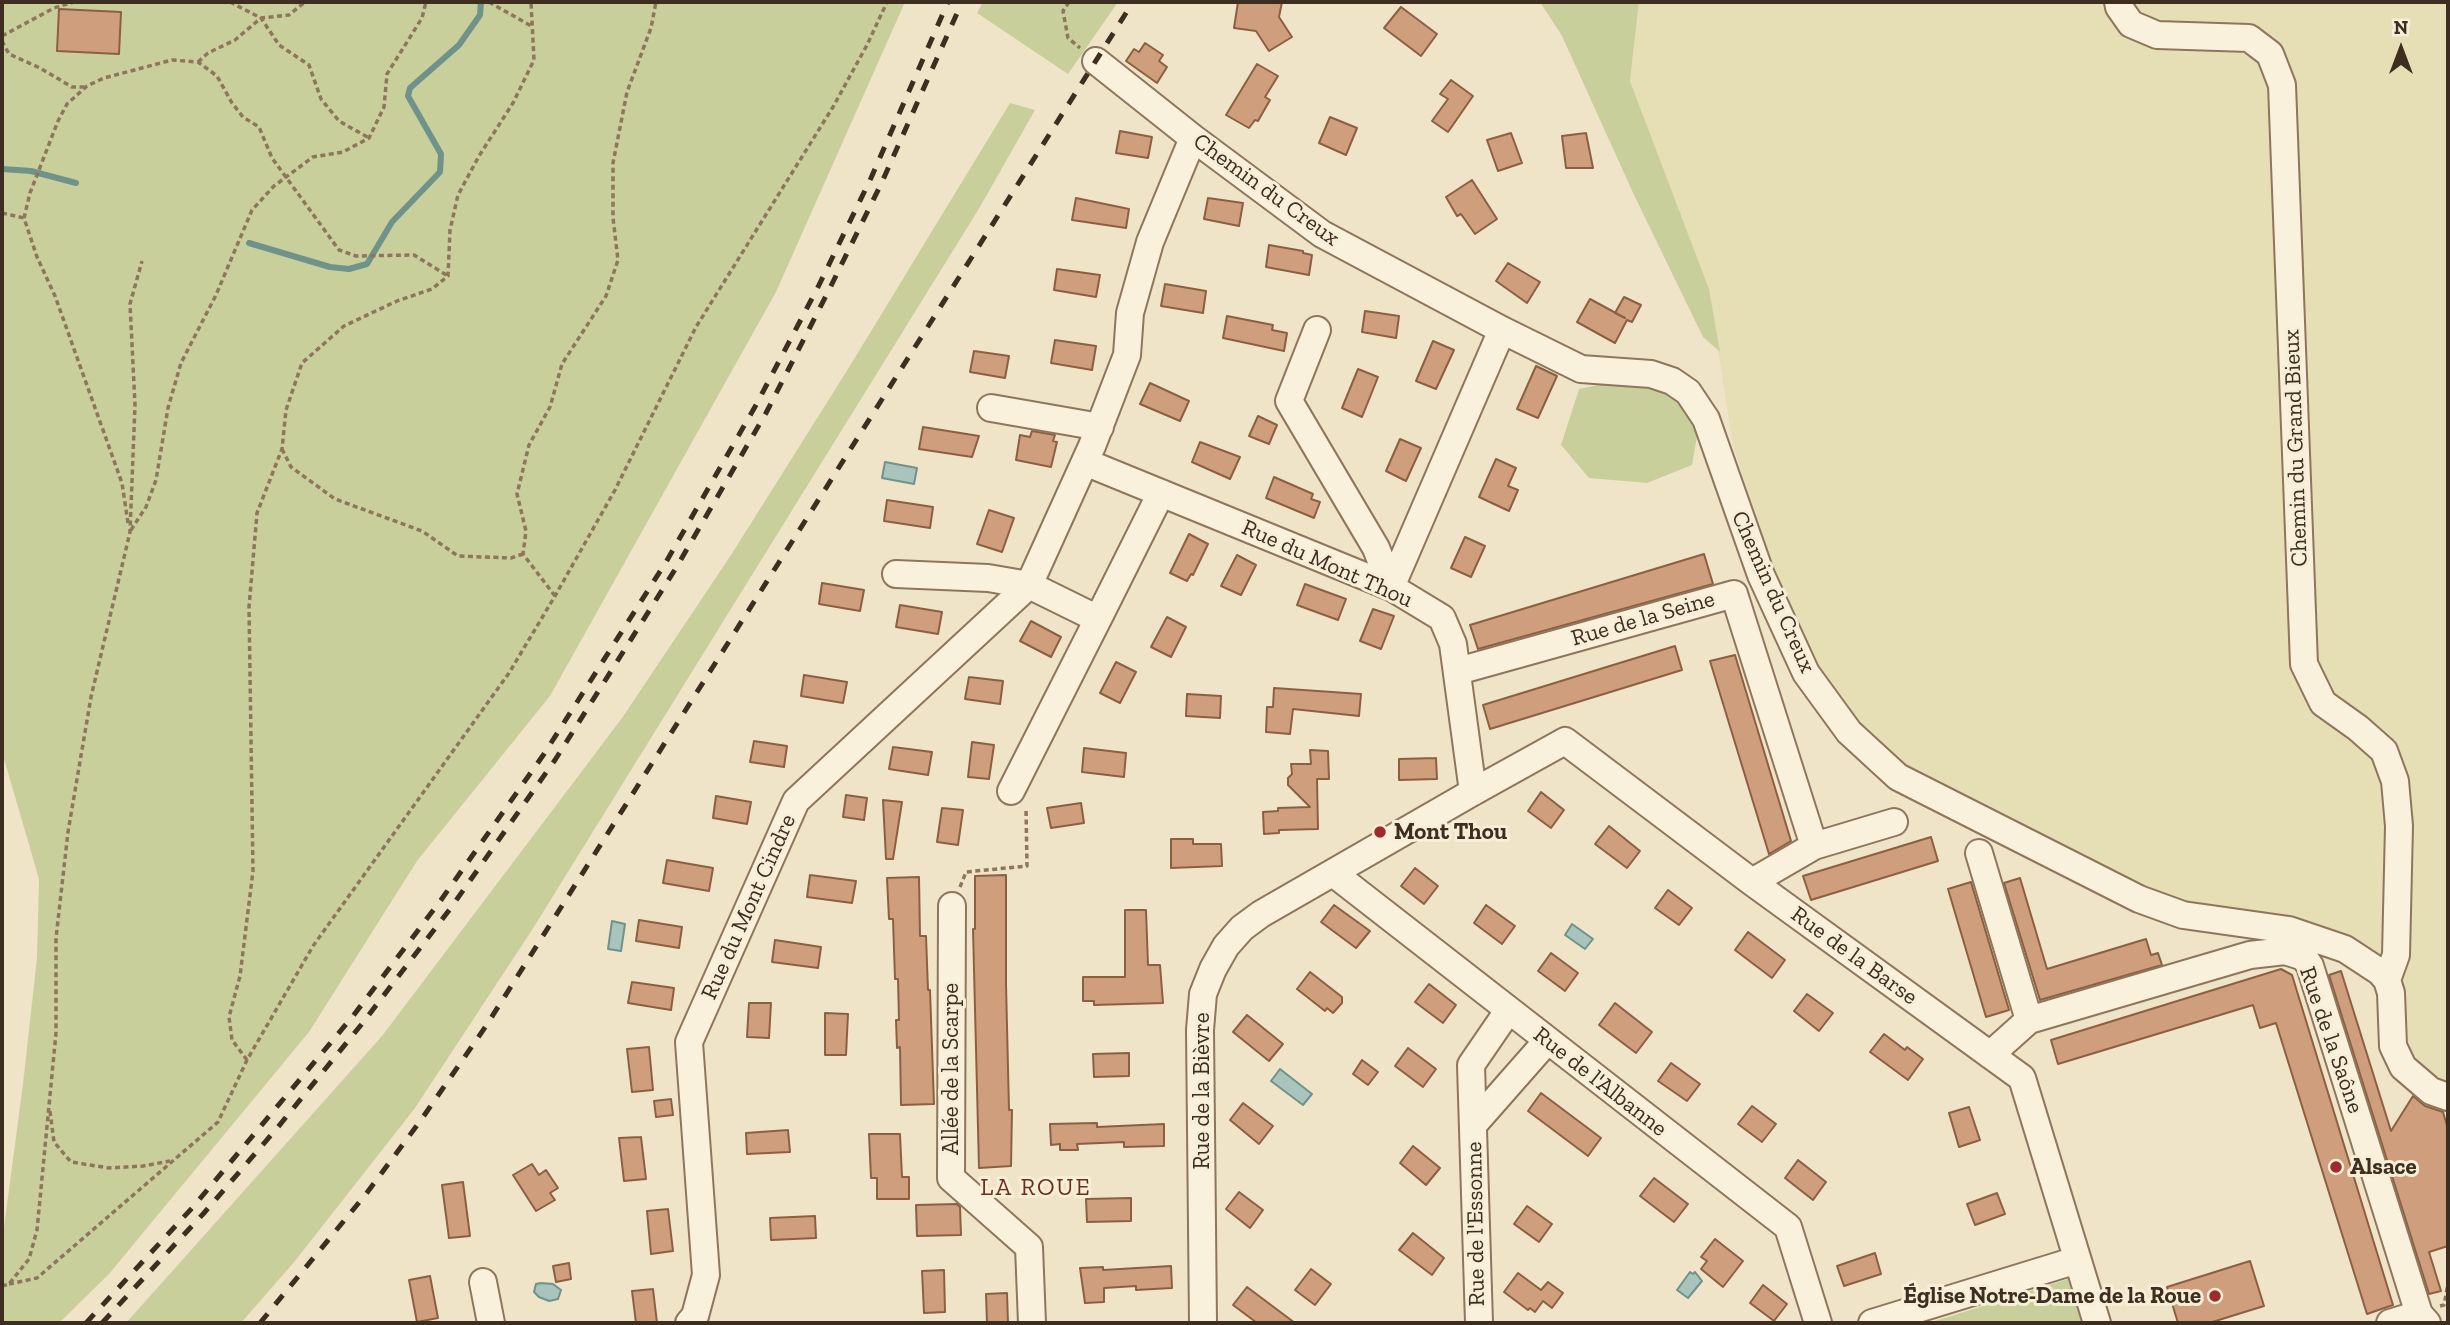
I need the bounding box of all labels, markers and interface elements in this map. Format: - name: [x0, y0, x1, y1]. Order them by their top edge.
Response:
- north arrow: [2366, 14, 2436, 84]
- text: N: [2394, 16, 2408, 39]
- street label: Chemin du Creux: [1187, 128, 1345, 252]
- street label: Chemin du Grand Bieux: [2278, 329, 2314, 567]
- street label: Chemin du Creux: [1725, 507, 1821, 677]
- street label: Rue du Mont Thou: [1237, 514, 1417, 614]
- street label: Rue de la Seine: [1568, 585, 1718, 653]
- street label: Rue du Mont Cindre: [696, 810, 802, 1004]
- place label: Mont Thou: [1394, 818, 1507, 846]
- marker: Mont Thou: [1372, 824, 1388, 840]
- street label: Rue de la Barse: [1785, 901, 1923, 1011]
- street label: Rue de la Saône: [2293, 963, 2369, 1117]
- street label: Allée de la Scarpe: [937, 983, 965, 1155]
- street label: Rue de la Bièvre: [1188, 1012, 1216, 1170]
- street label: Rue de l'Albanne: [1528, 1021, 1672, 1143]
- street label: Rue de l'Essonne: [1461, 1141, 1491, 1307]
- place label: Alsace: [2350, 1153, 2416, 1181]
- marker: Alsace: [2328, 1159, 2344, 1175]
- district label: LA ROUE: [981, 1174, 1091, 1202]
- place label: Église Notre-Dame de la Roue: [1903, 1282, 2201, 1310]
- marker: Église Notre-Dame de la Roue: [2207, 1288, 2223, 1304]

